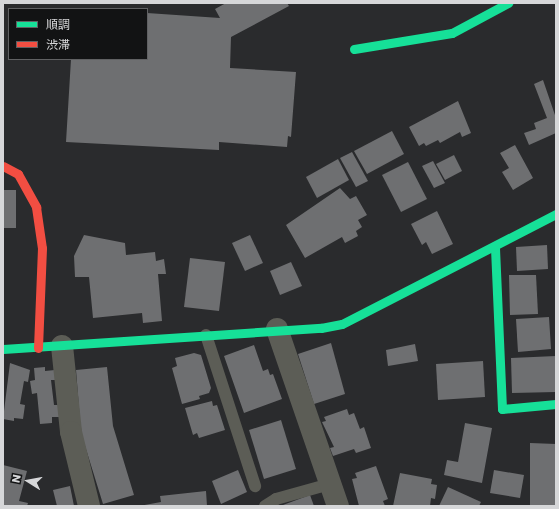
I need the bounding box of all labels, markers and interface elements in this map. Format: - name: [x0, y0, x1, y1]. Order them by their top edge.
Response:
- legend: [8, 8, 148, 60]
- text: 順調: [46, 16, 70, 33]
- text: 渋滞: [46, 36, 70, 53]
- north arrow: [8, 461, 48, 501]
- text: N: [8, 473, 25, 484]

